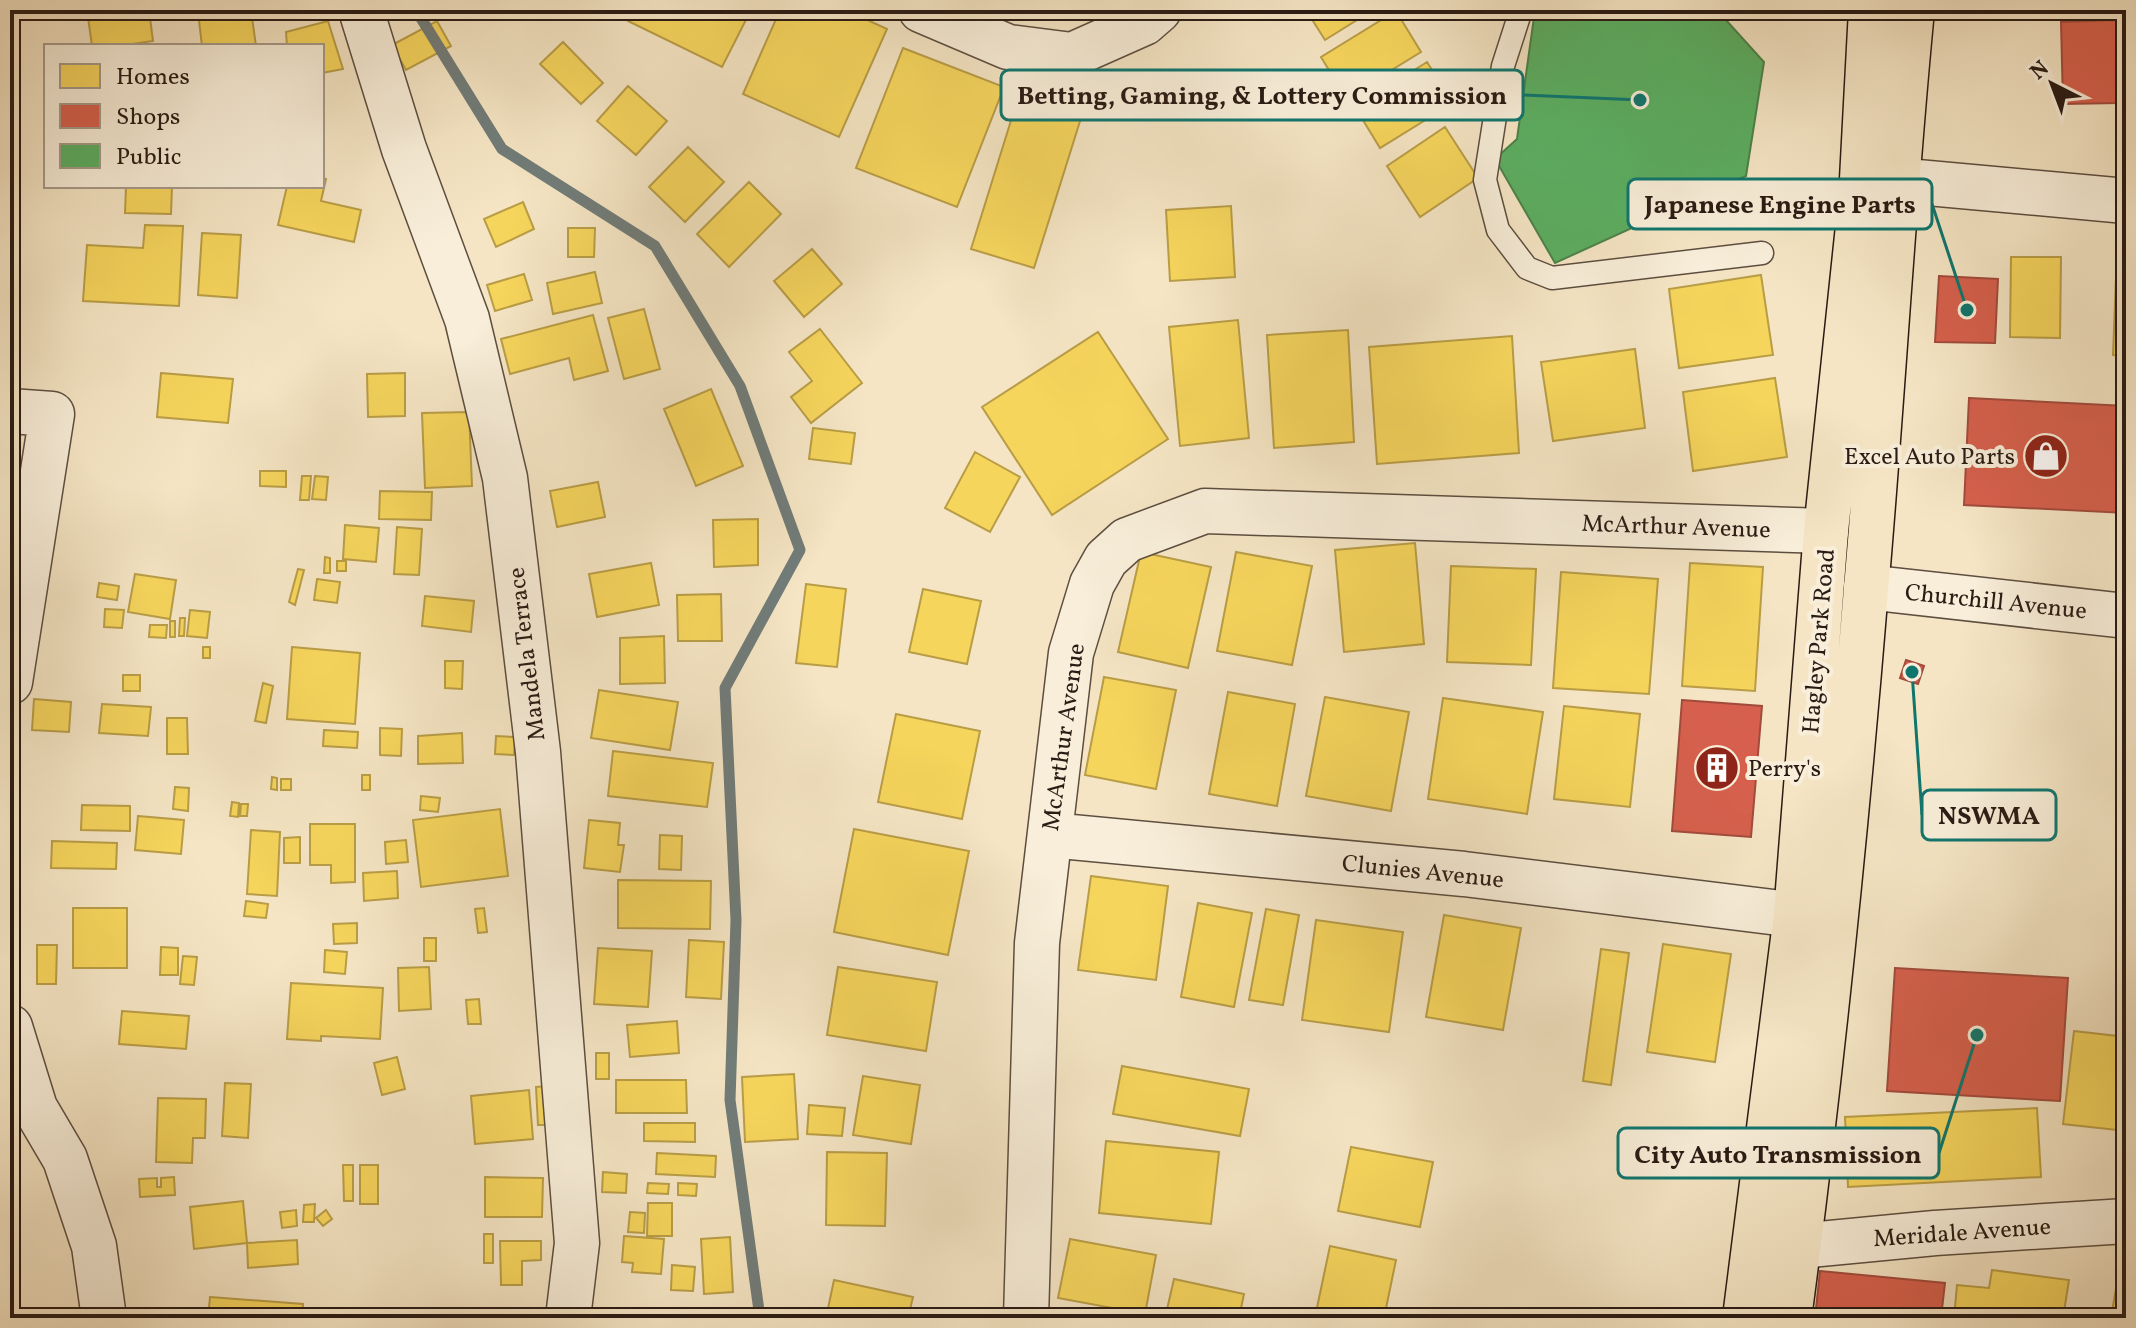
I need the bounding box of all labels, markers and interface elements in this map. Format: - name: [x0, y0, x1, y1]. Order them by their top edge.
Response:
- legend: [44, 44, 324, 188]
- north arrow: [2012, 44, 2092, 124]
- text: N: [2024, 54, 2057, 88]
- text: Homes: [116, 61, 190, 95]
- callout: Betting, Gaming, & Lottery Commission: [1001, 70, 1523, 120]
- text: Betting, Gaming, & Lottery Commission: [1017, 79, 1507, 115]
- text: Shops: [116, 101, 180, 135]
- text: Public: [116, 141, 182, 175]
- callout: Japanese Engine Parts: [1628, 179, 1932, 229]
- text: Japanese Engine Parts: [1643, 188, 1916, 224]
- shop icon: Excel Auto Parts: [2022, 432, 2070, 480]
- place label: Excel Auto Parts: [1844, 441, 2015, 475]
- street label: McArthur Avenue: [1581, 508, 1771, 548]
- street label: Hagley Park Road: [1795, 547, 1845, 735]
- street label: Mandela Terrace: [500, 565, 556, 743]
- street label: Churchill Avenue: [1903, 577, 2089, 629]
- street label: McArthur Avenue: [1035, 641, 1095, 833]
- building icon: Perry's: [1693, 744, 1741, 792]
- place label: Perry's: [1748, 753, 1821, 787]
- callout: NSWMA: [1922, 790, 2056, 840]
- text: NSWMA: [1938, 799, 2040, 835]
- street label: Clunies Avenue: [1340, 848, 1506, 898]
- callout: City Auto Transmission: [1618, 1128, 1939, 1178]
- text: City Auto Transmission: [1634, 1138, 1922, 1174]
- street label: Meridale Avenue: [1872, 1211, 2052, 1257]

